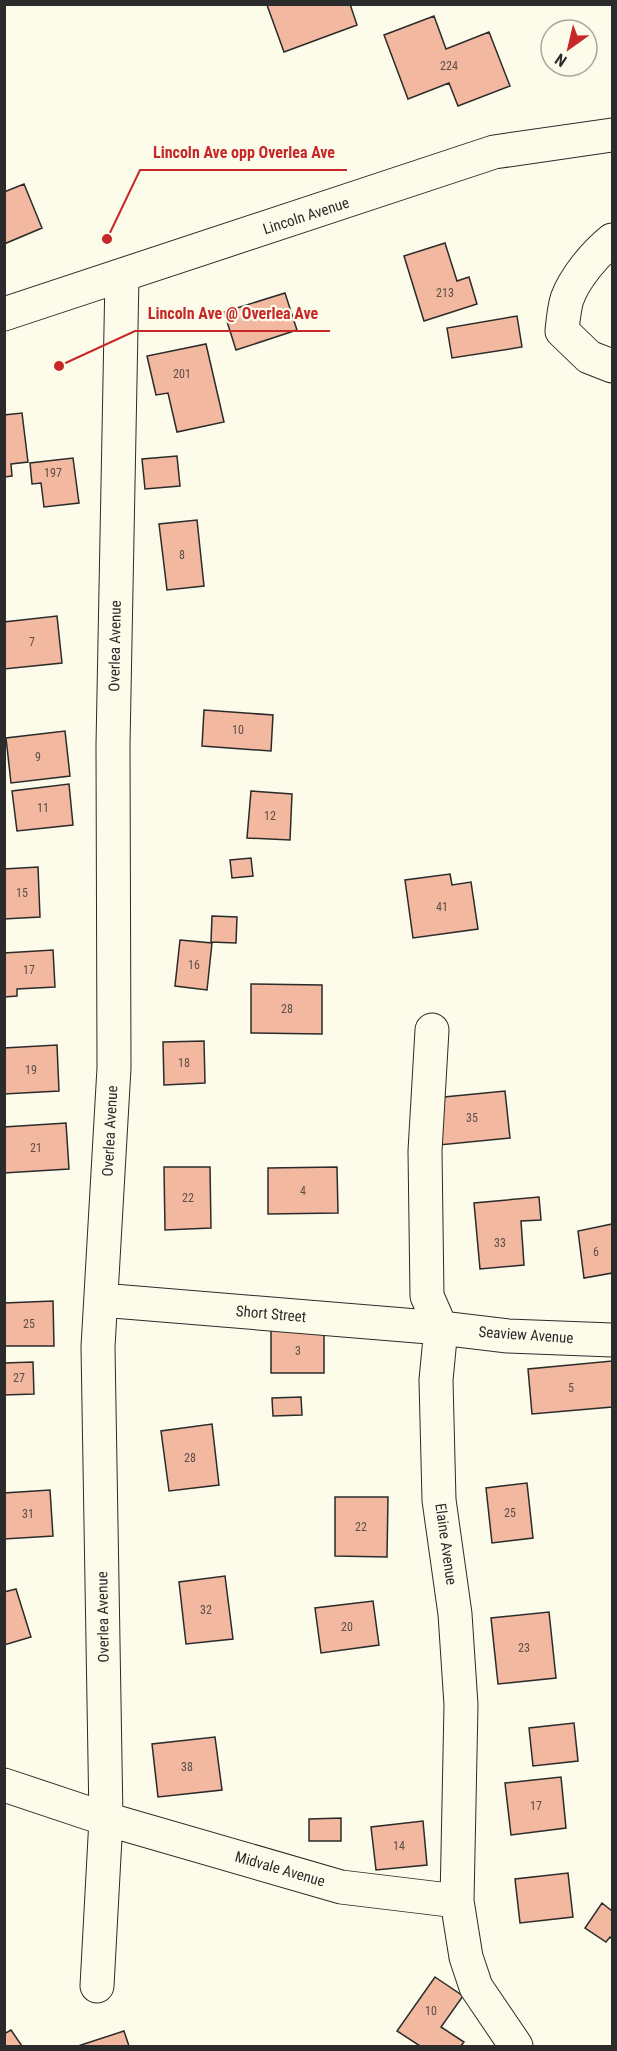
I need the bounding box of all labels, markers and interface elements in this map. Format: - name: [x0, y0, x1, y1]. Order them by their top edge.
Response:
- north arrow: [539, 18, 599, 78]
- text: N: [552, 49, 570, 71]
- house number: 224: [440, 59, 458, 73]
- callout: Lincoln Ave opp Overlea Ave: [140, 136, 347, 170]
- text: Lincoln Ave opp Overlea Ave: [153, 143, 335, 162]
- street label: Lincoln Avenue: [261, 194, 351, 238]
- house number: 213: [436, 286, 454, 300]
- callout: Lincoln Ave @ Overlea Ave: [135, 297, 330, 331]
- text: Lincoln Ave @ Overlea Ave: [148, 304, 319, 323]
- house number: 201: [173, 367, 191, 381]
- house number: 197: [44, 466, 62, 480]
- house number: 8: [179, 548, 185, 562]
- street label: Overlea Avenue: [105, 600, 125, 692]
- house number: 7: [29, 635, 35, 649]
- house number: 10: [232, 723, 244, 737]
- house number: 9: [35, 750, 41, 764]
- house number: 11: [37, 801, 49, 815]
- house number: 12: [264, 809, 276, 823]
- house number: 15: [16, 886, 28, 900]
- house number: 41: [436, 900, 448, 914]
- house number: 16: [188, 958, 200, 972]
- house number: 17: [23, 963, 35, 977]
- house number: 28: [281, 1002, 293, 1016]
- house number: 18: [178, 1056, 190, 1070]
- house number: 19: [25, 1063, 37, 1077]
- street label: Overlea Avenue: [99, 1085, 121, 1177]
- house number: 35: [466, 1111, 478, 1125]
- house number: 21: [30, 1141, 42, 1155]
- house number: 4: [300, 1184, 306, 1198]
- house number: 22: [182, 1191, 194, 1205]
- house number: 33: [494, 1236, 506, 1250]
- house number: 6: [593, 1245, 599, 1259]
- street label: Short Street: [235, 1302, 307, 1326]
- house number: 25: [23, 1317, 35, 1331]
- street label: Seaview Avenue: [478, 1323, 574, 1347]
- house number: 3: [295, 1344, 301, 1358]
- house number: 27: [13, 1371, 25, 1385]
- house number: 5: [568, 1381, 574, 1395]
- house number: 28: [184, 1451, 196, 1465]
- street label: Elaine Avenue: [431, 1502, 461, 1586]
- house number: 25: [504, 1506, 516, 1520]
- house number: 31: [22, 1507, 34, 1521]
- house number: 22: [355, 1520, 367, 1534]
- street label: Overlea Avenue: [93, 1571, 113, 1663]
- house number: 32: [200, 1603, 212, 1617]
- house number: 20: [341, 1620, 353, 1634]
- house number: 23: [518, 1641, 530, 1655]
- house number: 38: [181, 1760, 193, 1774]
- house number: 17: [530, 1799, 542, 1813]
- house number: 14: [393, 1839, 405, 1853]
- street label: Midvale Avenue: [233, 1848, 327, 1890]
- house number: 10: [425, 2004, 437, 2018]

